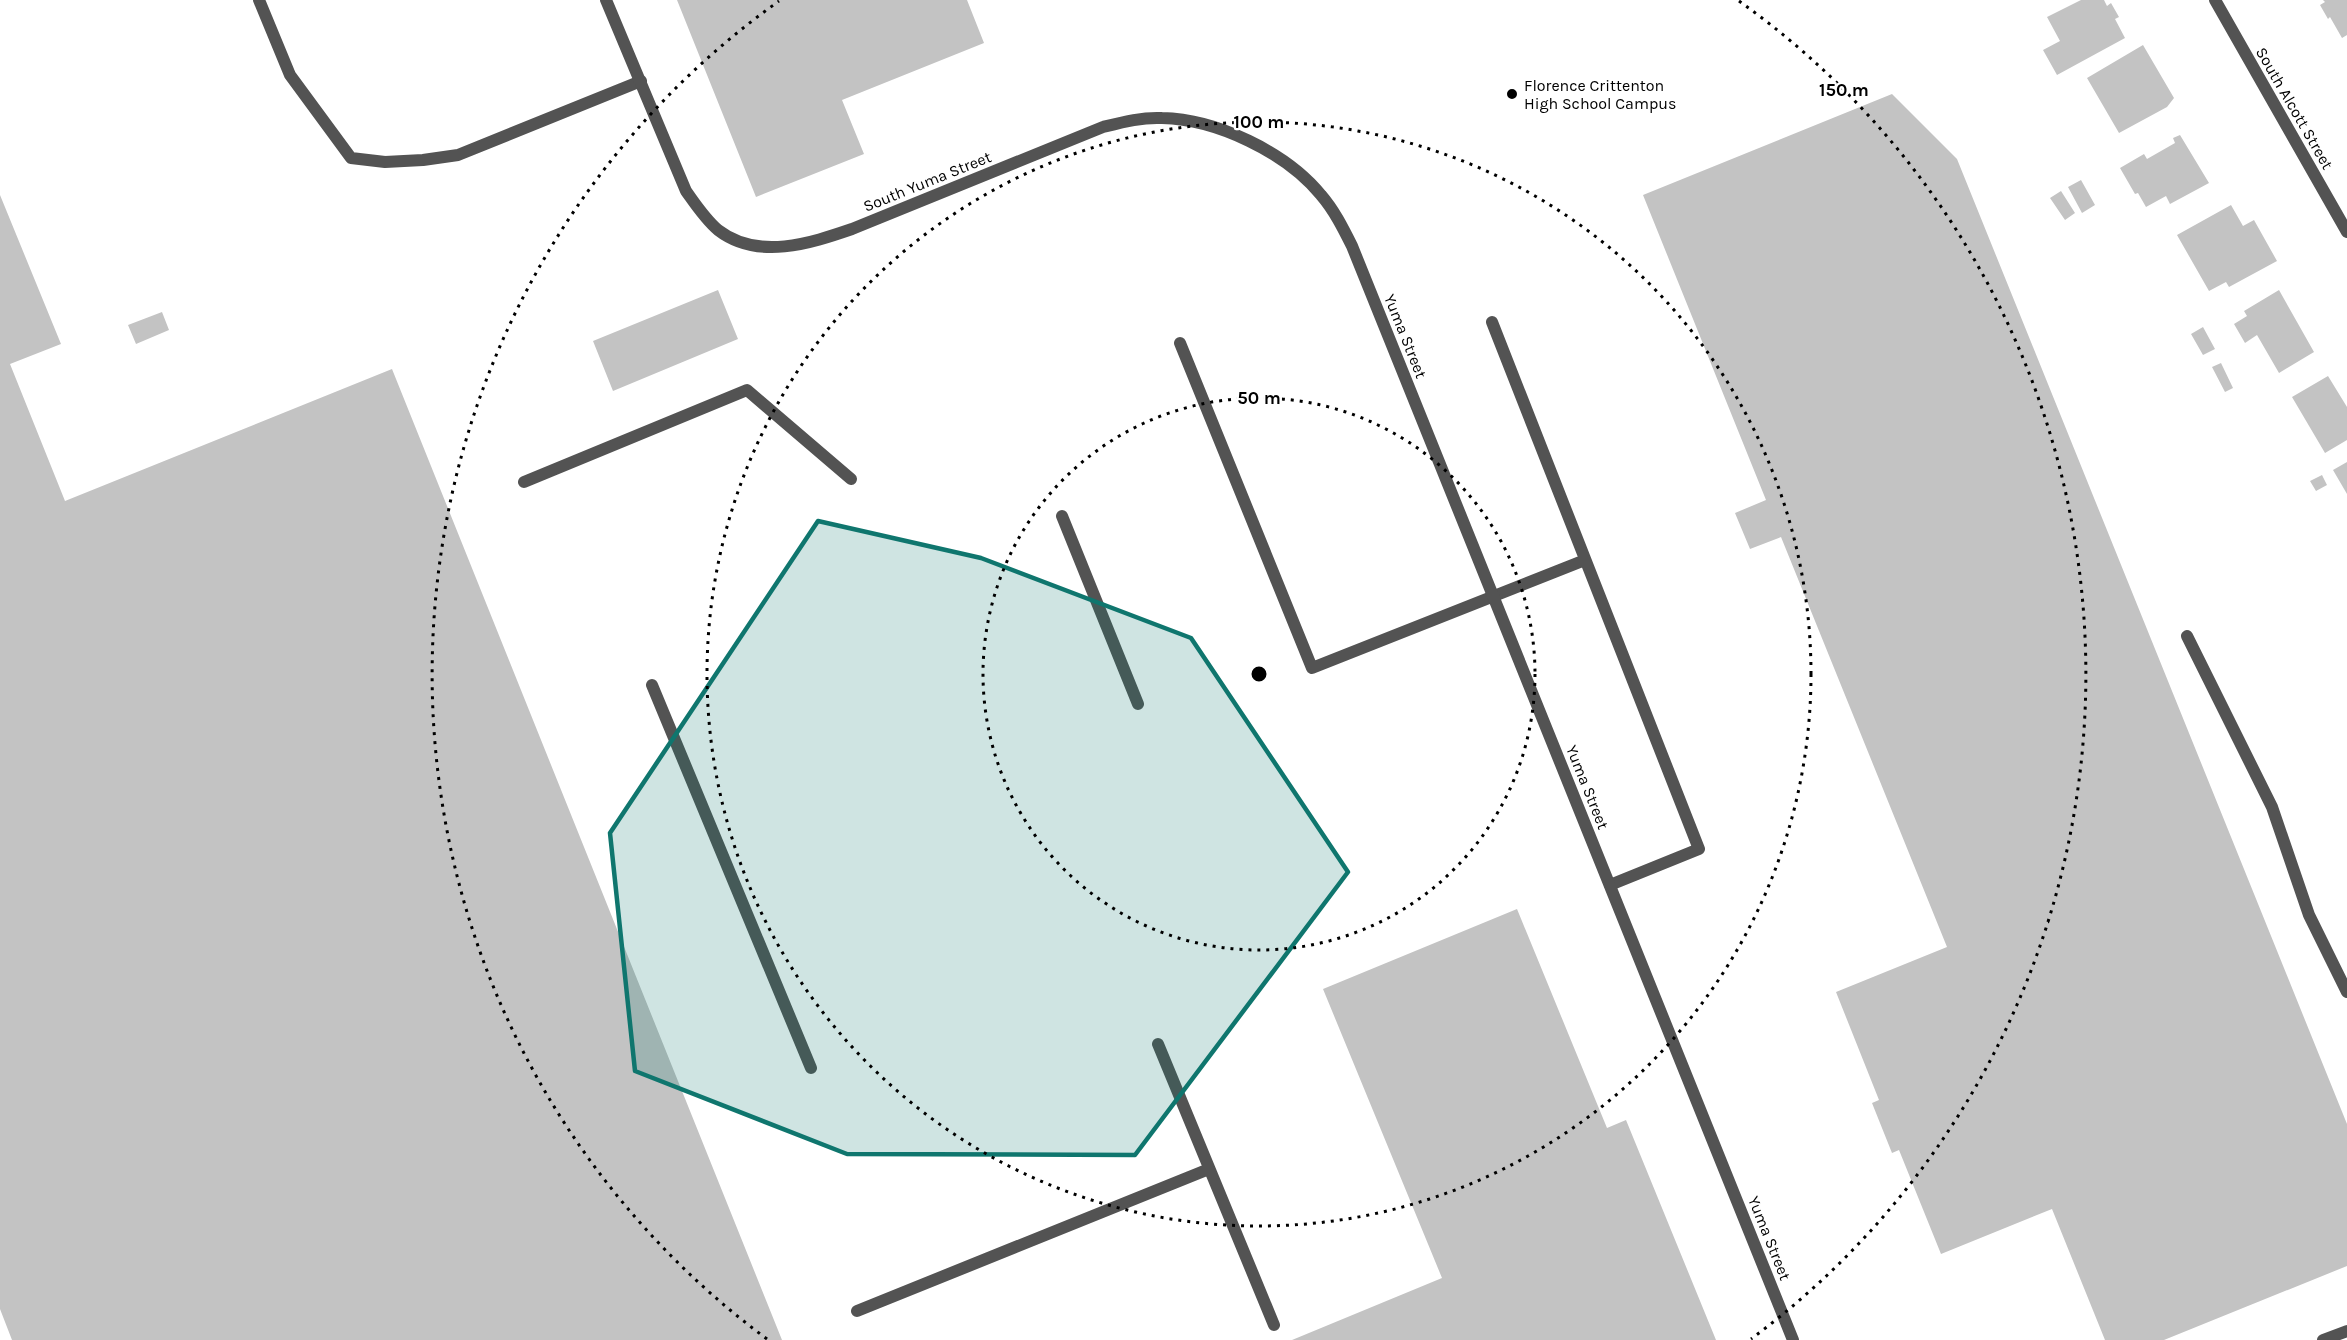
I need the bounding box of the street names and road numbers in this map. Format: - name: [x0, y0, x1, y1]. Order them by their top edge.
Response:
- street label: South Alcott Street: [2252, 44, 2337, 173]
- street label: South Yuma Street: [860, 147, 994, 216]
- street label: Yuma Street: [1380, 291, 1431, 381]
- street label: Yuma Street: [1562, 742, 1613, 832]
- street label: Yuma Street: [1744, 1193, 1795, 1283]

